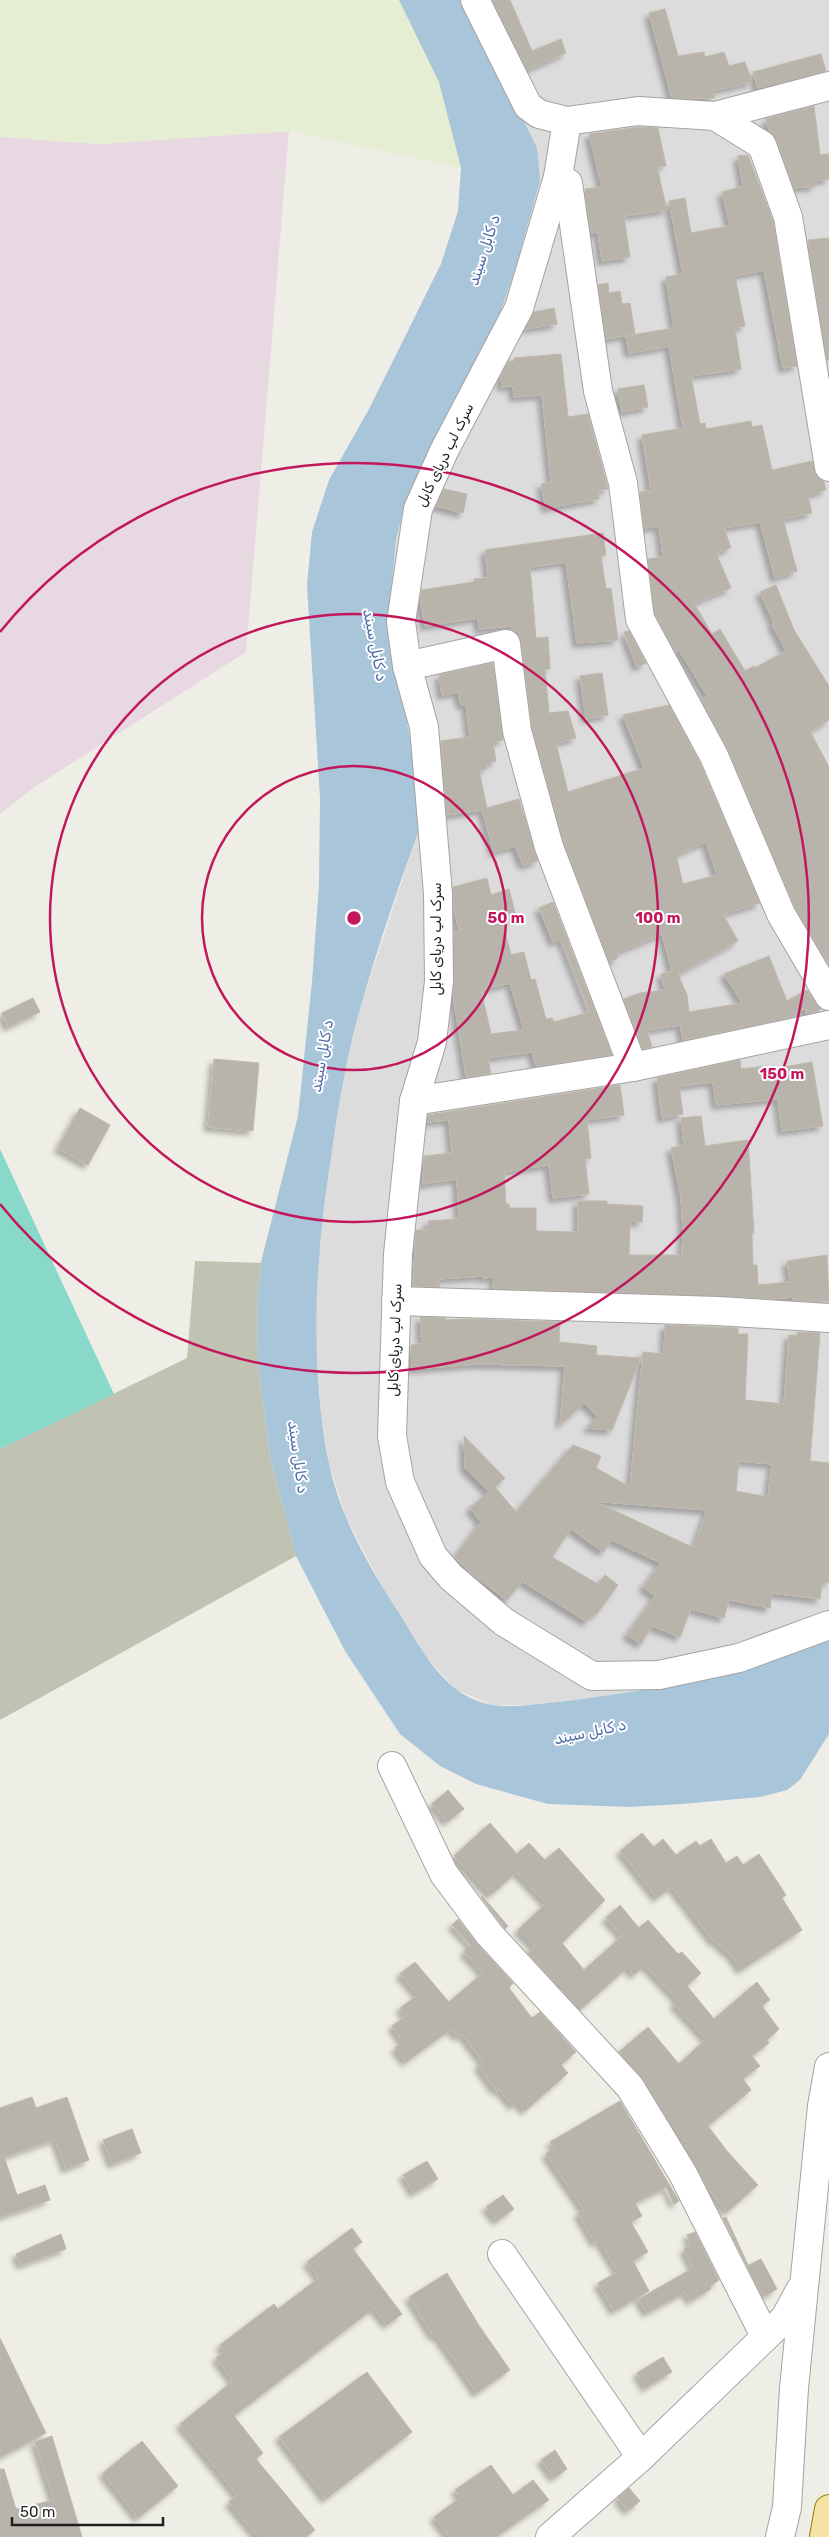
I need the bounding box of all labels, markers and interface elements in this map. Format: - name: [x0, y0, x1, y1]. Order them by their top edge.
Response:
- water label: د کابل سيند: [464, 212, 504, 288]
- street label: سرک لبِ دریای کابل: [413, 400, 477, 510]
- water label: د کابل سيند: [359, 607, 391, 683]
- street label: سرک لبِ دریای کابل: [428, 882, 445, 996]
- centre of rings: [345, 909, 363, 927]
- text: 50 m: [488, 909, 524, 927]
- text: 100 m: [636, 909, 680, 927]
- water label: د کابل سيند: [307, 1018, 337, 1094]
- text: 150 m: [760, 1065, 804, 1083]
- street label: سرک لبِ دریای کابل: [385, 1283, 405, 1397]
- water label: د کابل سيند: [284, 1419, 312, 1495]
- water label: د کابل سيند: [552, 1716, 628, 1748]
- scale bar: [12, 2494, 164, 2526]
- text: 50 m: [20, 2503, 55, 2521]

